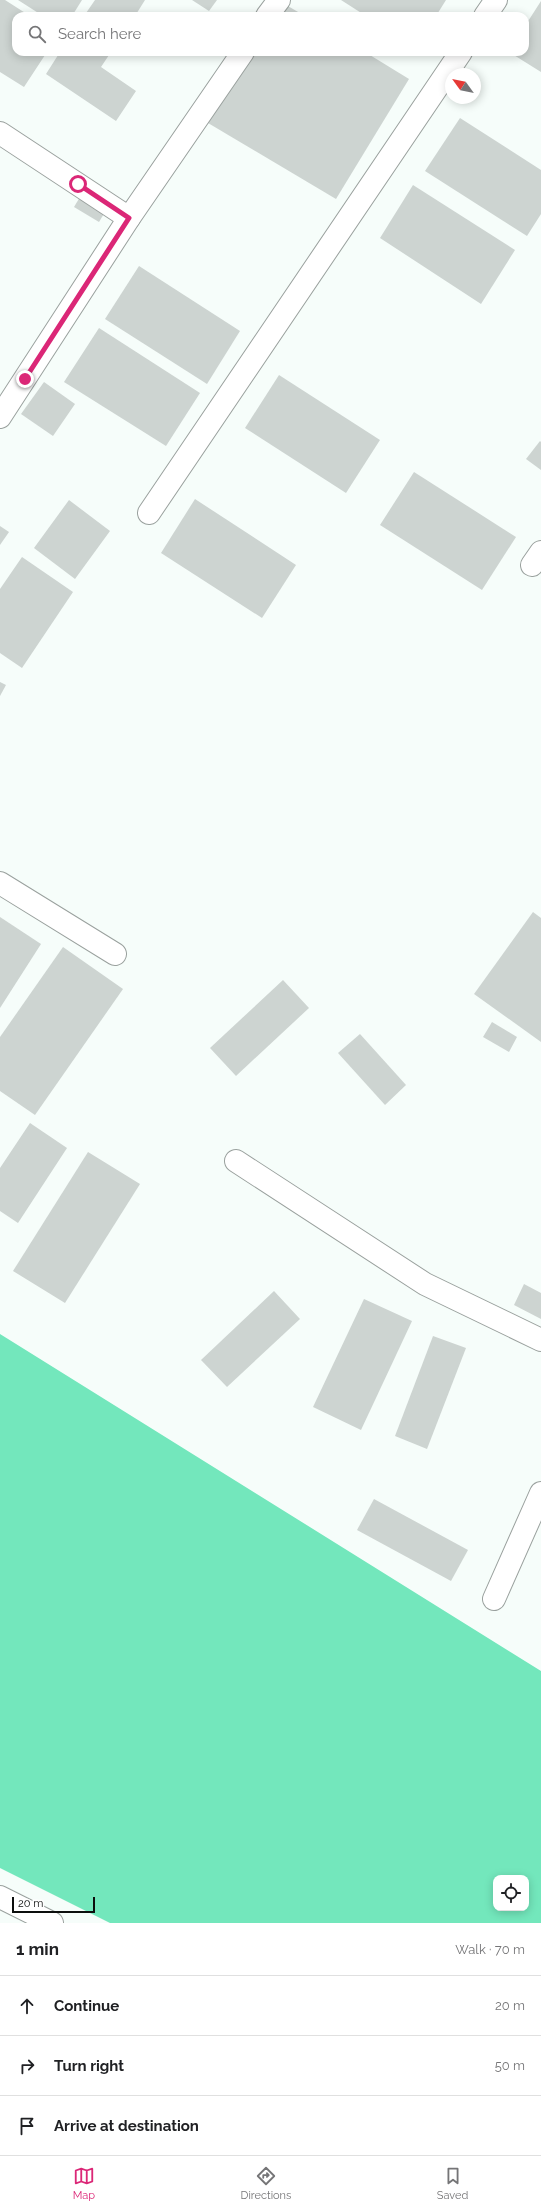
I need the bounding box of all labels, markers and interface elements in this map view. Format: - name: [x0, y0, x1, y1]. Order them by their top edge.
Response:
- search box: [12, 12, 529, 56]
- icon: search: [26, 23, 48, 45]
- text: Search here: [58, 25, 141, 43]
- north arrow: [445, 68, 481, 104]
- route start: [69, 175, 87, 193]
- route end: [16, 370, 34, 388]
- map controls: [493, 1875, 529, 1911]
- button: locate: [493, 1875, 529, 1911]
- scale bar: [12, 1895, 95, 1914]
- text: 20 m: [18, 1897, 43, 1910]
- text: 1 min: [16, 1939, 59, 1959]
- text: Walk · 70 m: [455, 1942, 525, 1957]
- icon: ahead: [16, 1995, 38, 2017]
- text: Continue: [54, 1997, 119, 2015]
- text: 20 m: [495, 1998, 525, 2013]
- icon: right: [16, 2055, 38, 2077]
- text: Turn right: [54, 2057, 124, 2075]
- text: 50 m: [495, 2058, 525, 2073]
- icon: arrive: [16, 2115, 38, 2137]
- text: Arrive at destination: [54, 2117, 199, 2135]
- tab: Map: [73, 2165, 95, 2202]
- tab: Directions: [241, 2165, 291, 2202]
- tab: Saved: [437, 2165, 468, 2202]

